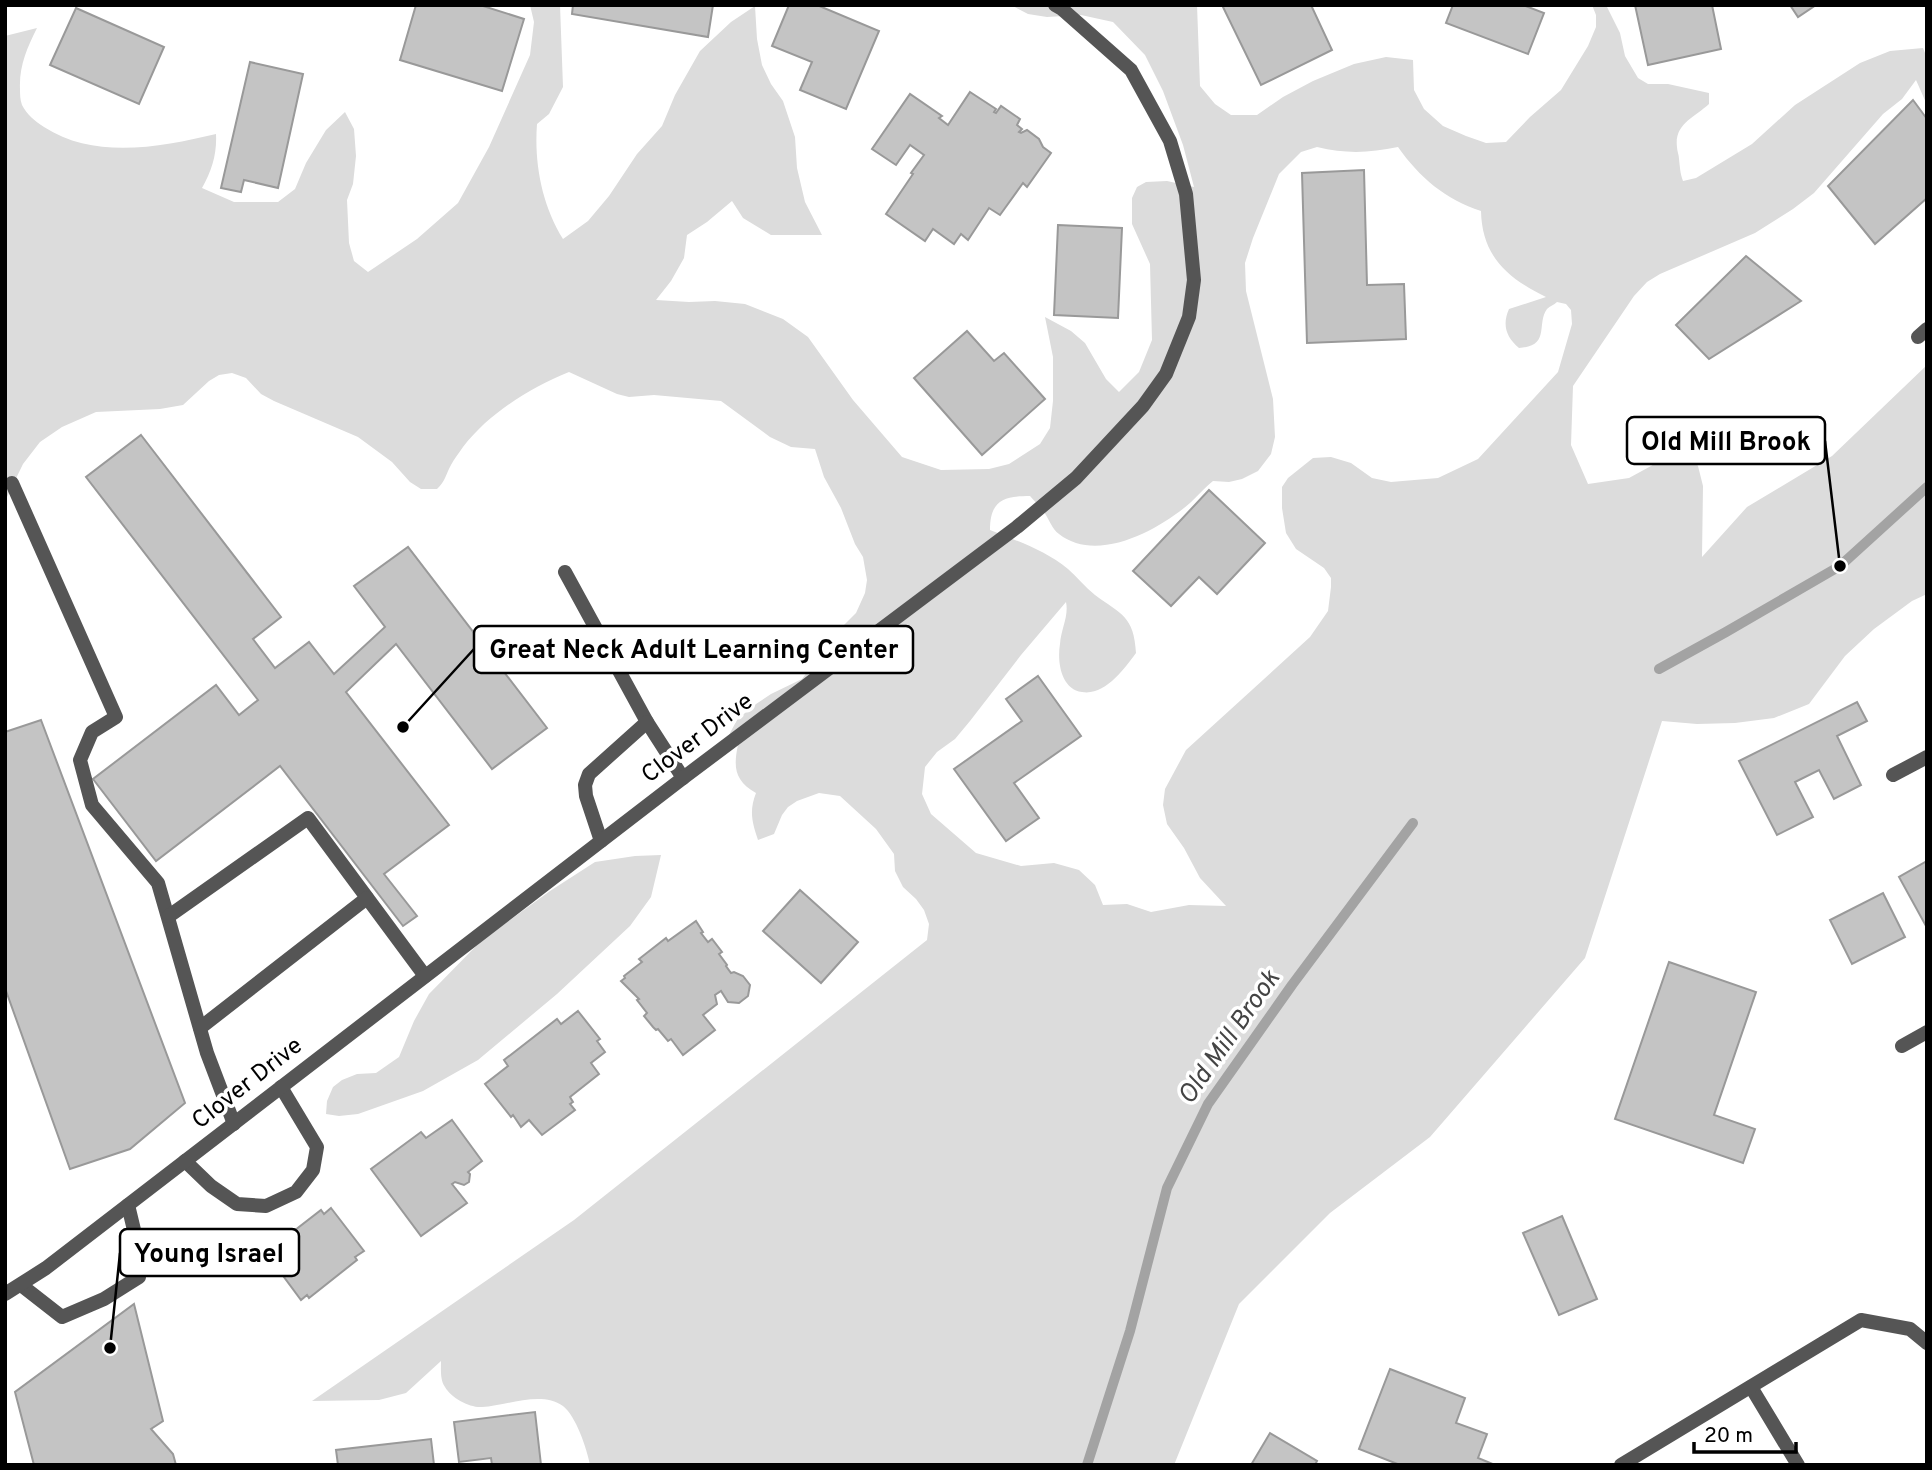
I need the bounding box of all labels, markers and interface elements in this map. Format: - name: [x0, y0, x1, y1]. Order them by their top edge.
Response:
- callout: Old Mill Brook: [1627, 417, 1825, 464]
- text: Old Mill Brook: [1641, 427, 1811, 460]
- callout: Great Neck Adult Learning Center: [474, 626, 913, 673]
- text: Great Neck Adult Learning Center: [489, 635, 899, 668]
- street label: Clover Drive: [636, 687, 760, 791]
- water label: Old Mill Brook: [1172, 964, 1289, 1112]
- street label: Clover Drive: [187, 1031, 309, 1137]
- callout: Young Israel: [120, 1229, 299, 1276]
- text: Young Israel: [134, 1239, 284, 1272]
- scale bar: [1694, 1410, 1796, 1454]
- text: 20 m: [1704, 1423, 1753, 1450]

